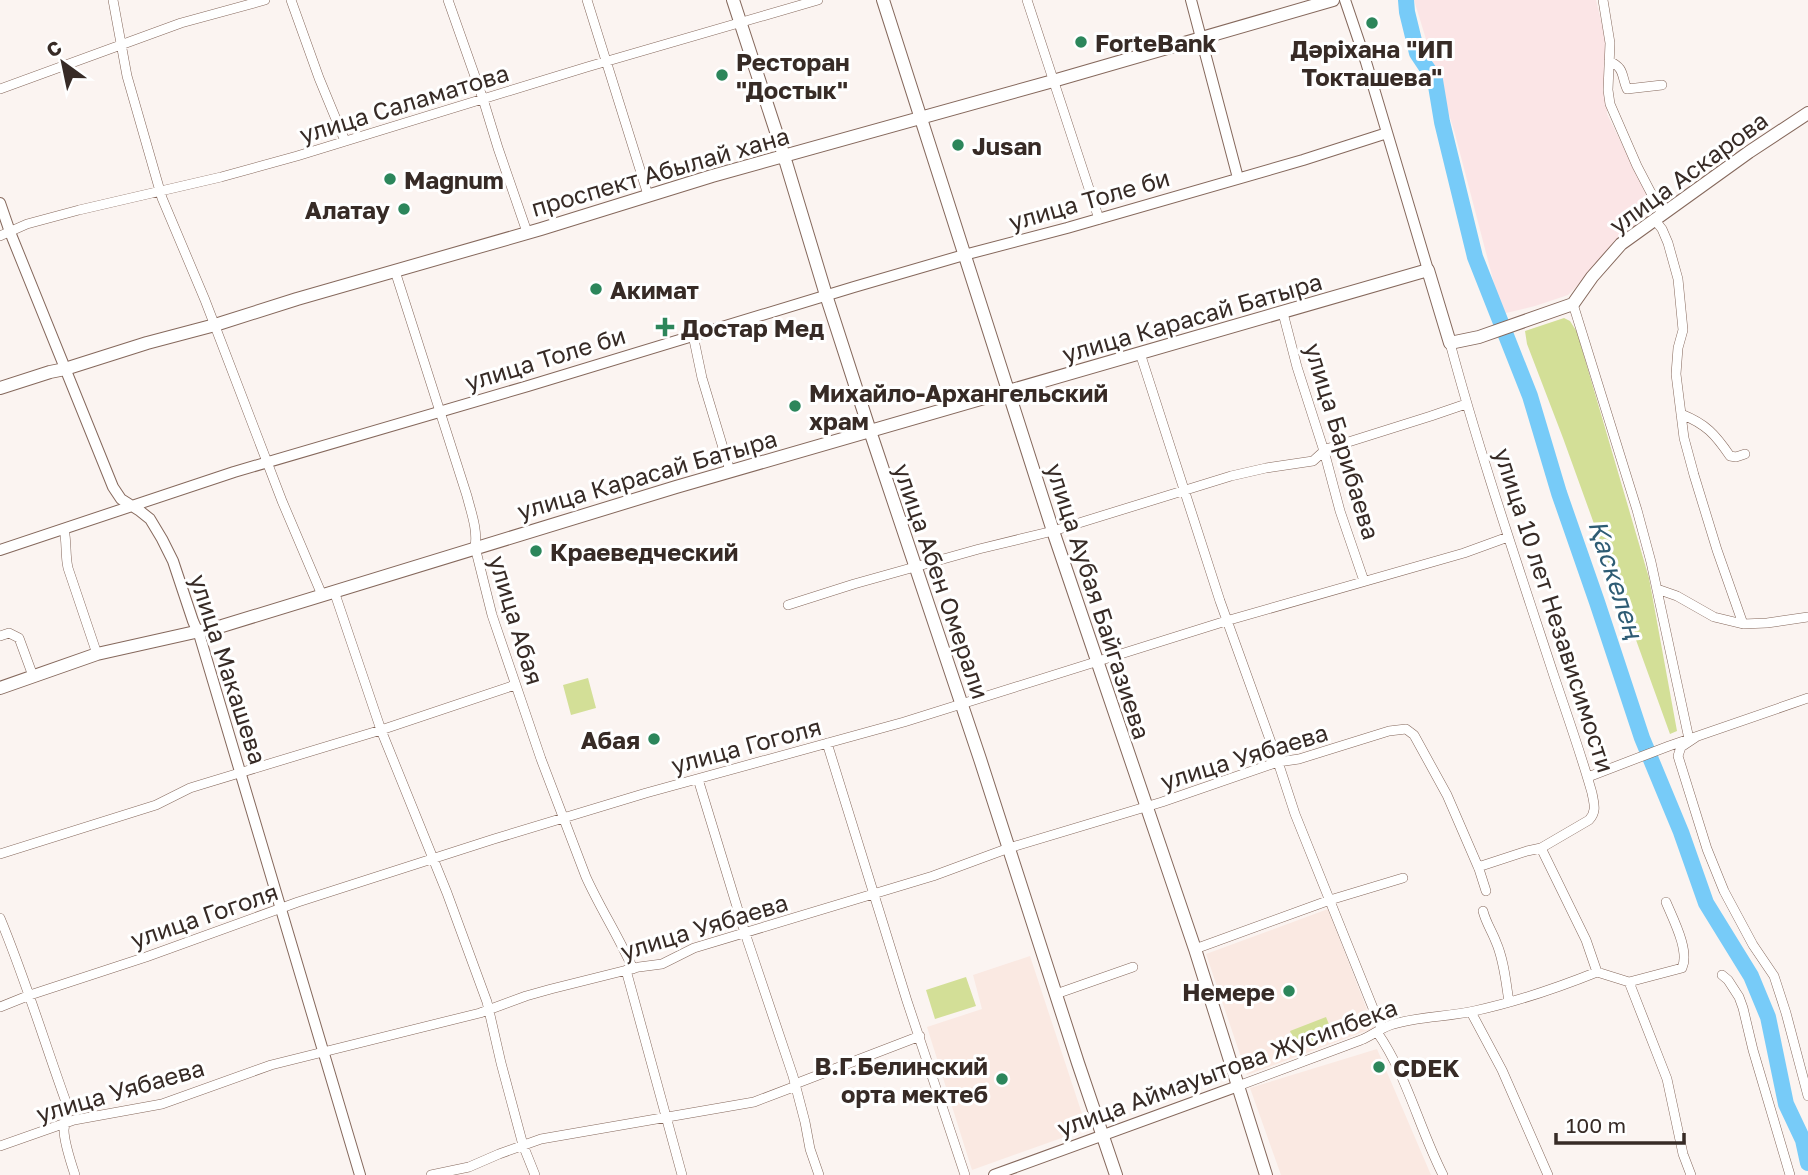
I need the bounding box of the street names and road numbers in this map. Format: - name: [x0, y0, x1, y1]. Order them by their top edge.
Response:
- street label: улица Саламатова: [296, 57, 512, 149]
- street label: улица Аскарова: [1603, 105, 1773, 239]
- street label: проспект Абылай хана: [528, 120, 792, 222]
- street label: улица Толе би: [1005, 162, 1173, 236]
- street label: улица Карасай Батыра: [1059, 266, 1325, 368]
- street label: улица Толе би: [461, 320, 629, 396]
- street label: улица Барибаева: [1299, 339, 1387, 543]
- street label: улица Карасай Батыра: [514, 423, 780, 525]
- street label: улица 10 лет Независимости: [1489, 444, 1621, 776]
- street label: улица Аубая Байгазиева: [1041, 459, 1157, 743]
- street label: улица Абен Омерали: [888, 460, 996, 702]
- street label: улица Абая: [484, 552, 550, 688]
- street label: улица Макашева: [185, 570, 273, 768]
- street label: улица Гоголя: [668, 711, 824, 779]
- street label: улица Уябаева: [1157, 717, 1331, 795]
- street label: улица Гоголя: [126, 876, 282, 954]
- street label: улица Уябаева: [617, 887, 791, 965]
- street label: улица Аймауытова Жусипбека: [1053, 992, 1401, 1142]
- street label: улица Уябаева: [33, 1052, 207, 1128]

